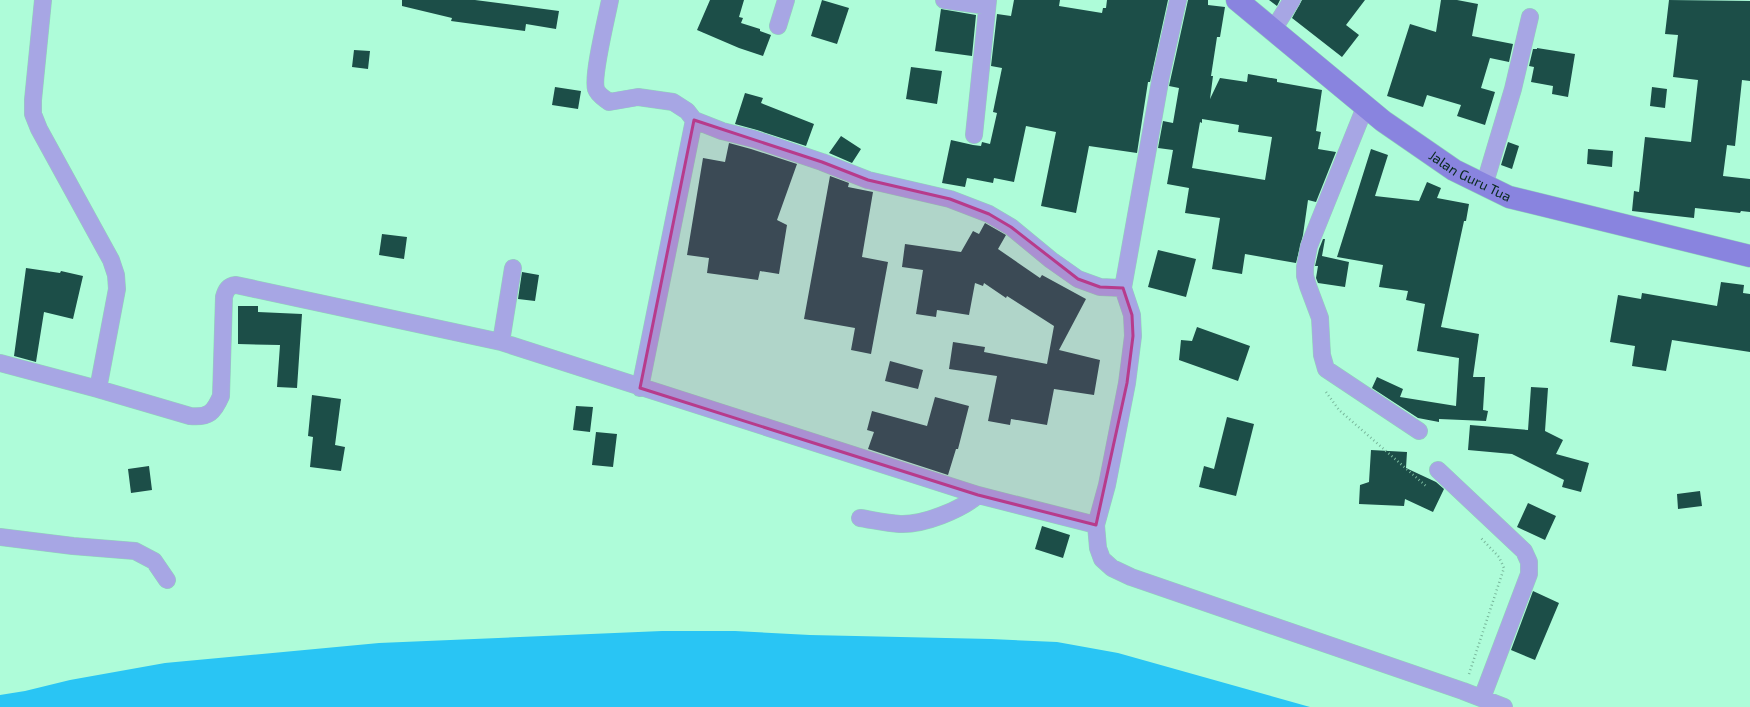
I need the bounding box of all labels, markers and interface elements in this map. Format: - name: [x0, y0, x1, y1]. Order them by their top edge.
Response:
- street label: Jalan Guru Tua: [1426, 146, 1514, 205]

